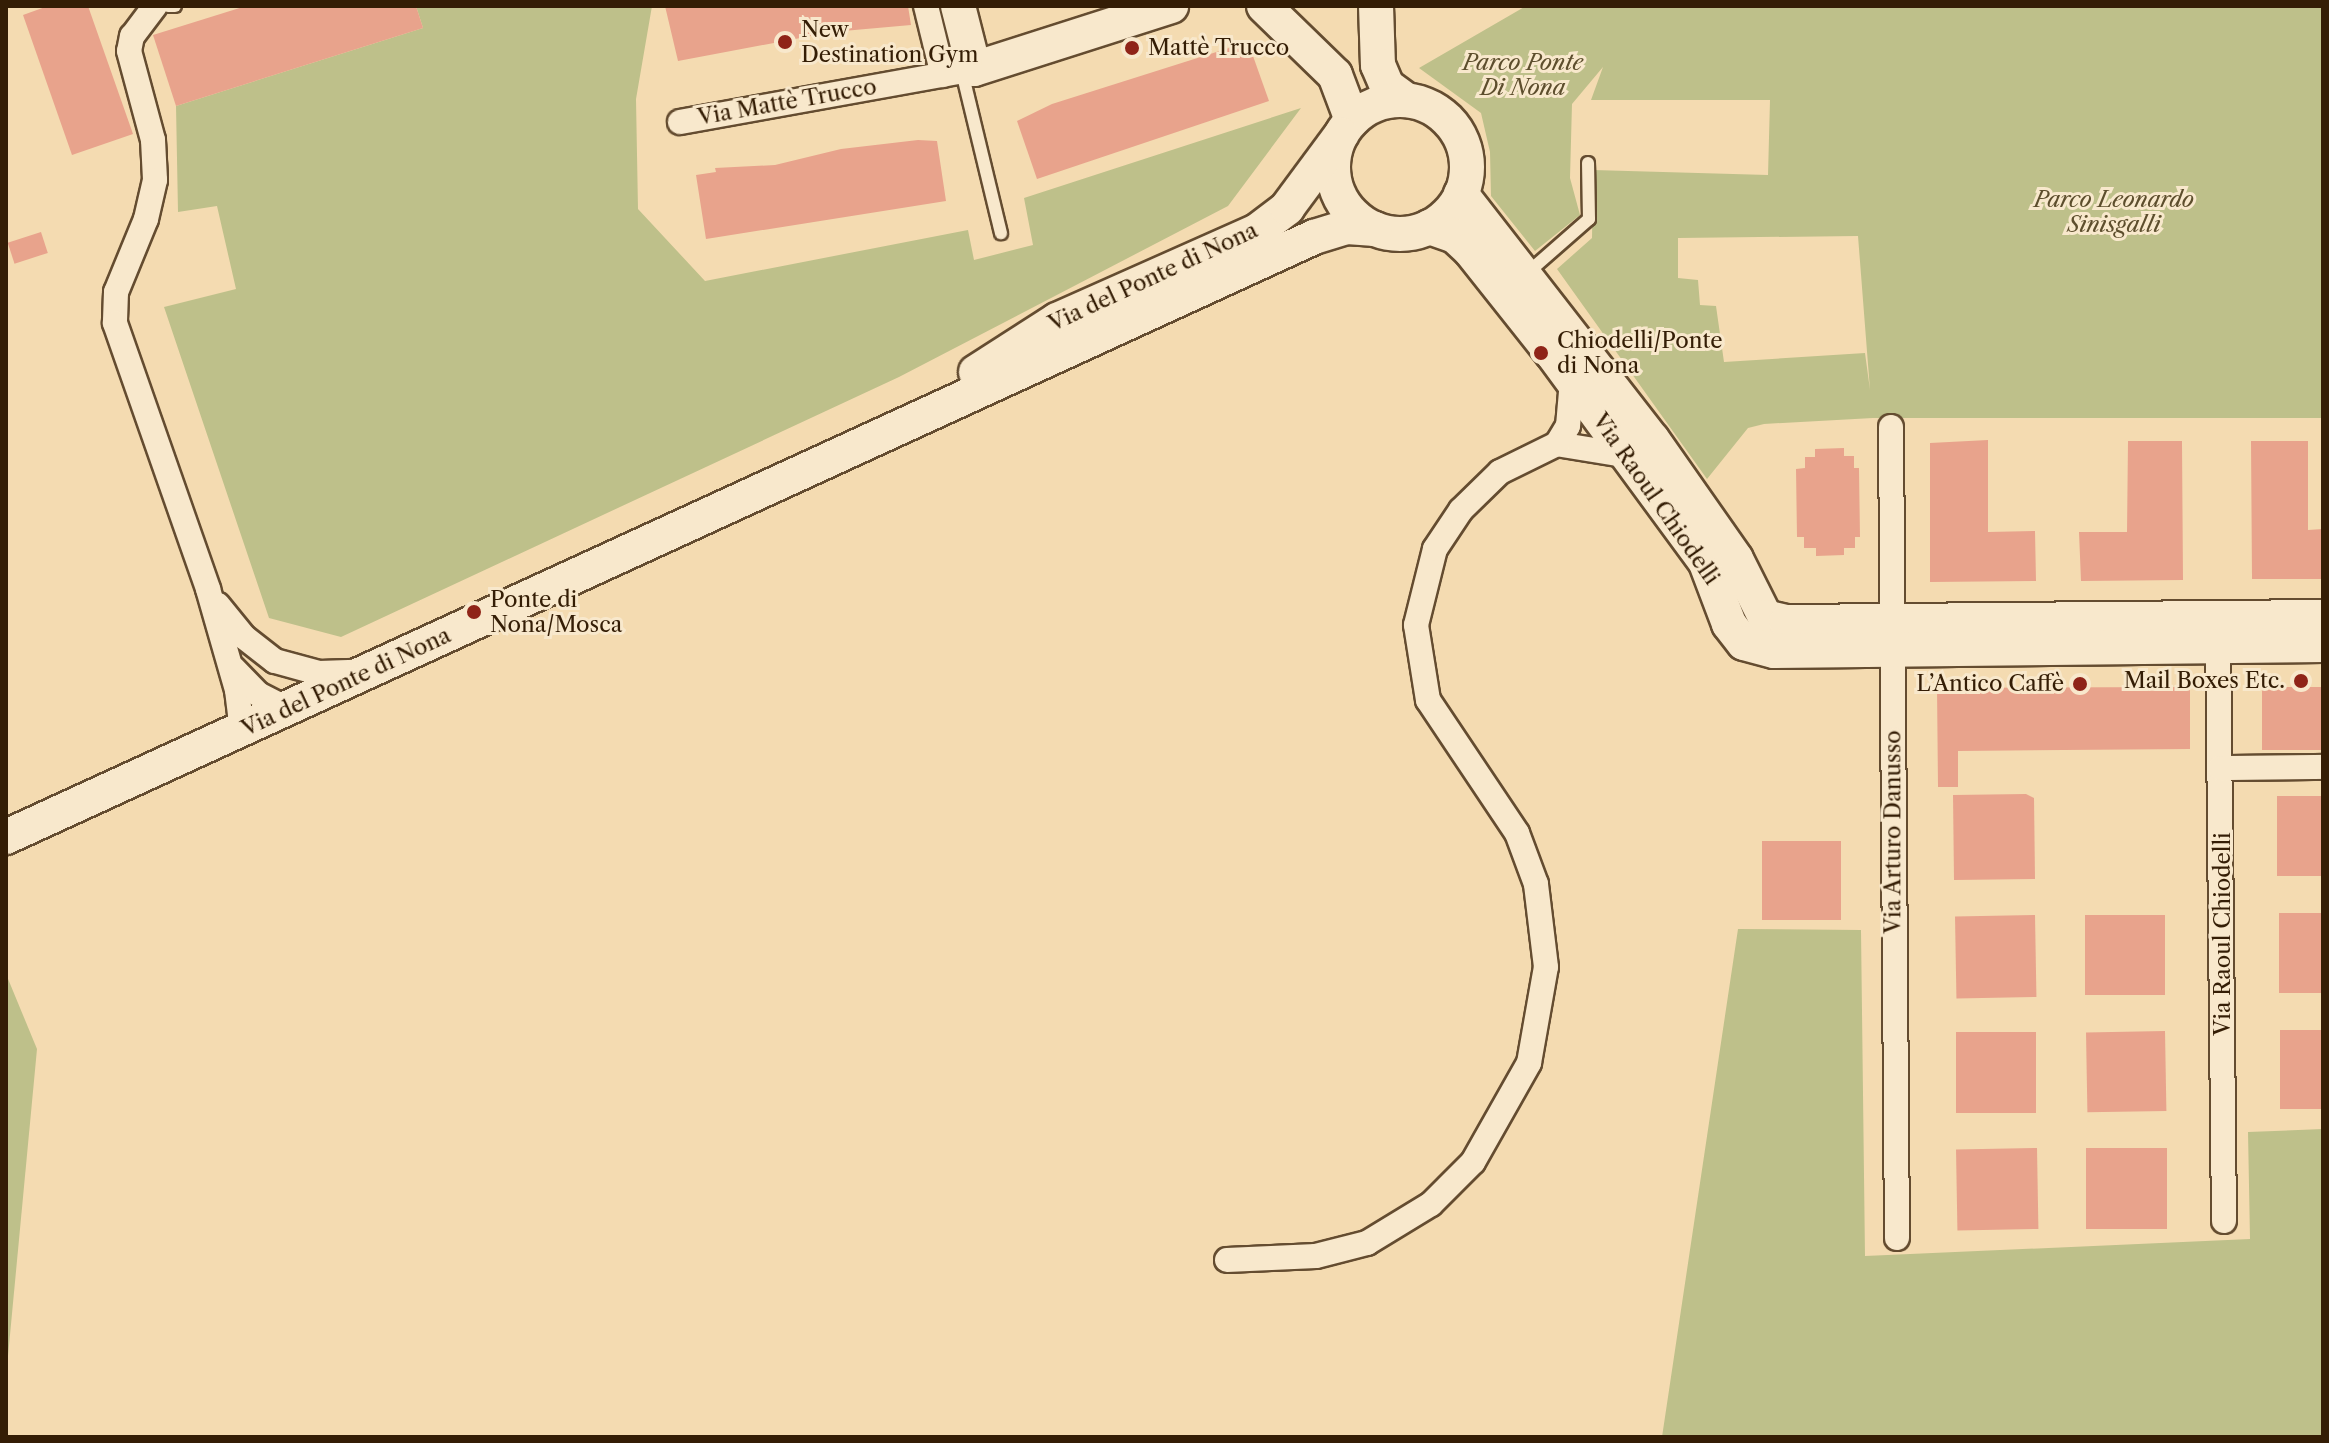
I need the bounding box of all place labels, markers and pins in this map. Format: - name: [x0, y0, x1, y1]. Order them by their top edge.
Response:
- place label: New Destination Gym: [801, 16, 978, 68]
- marker: New Destination Gym: [776, 33, 794, 51]
- place label: Mattè Trucco: [1148, 35, 1290, 61]
- marker: Mattè Trucco: [1123, 39, 1141, 57]
- place label: Chiodelli/Ponte di Nona: [1557, 327, 1723, 378]
- marker: Chiodelli/Ponte di Nona: [1532, 344, 1550, 362]
- place label: Ponte di Nona/Mosca: [490, 586, 622, 638]
- marker: Ponte di Nona/Mosca: [465, 603, 483, 621]
- place label: Mail Boxes Etc.: [2124, 668, 2285, 694]
- place label: L’Antico Caffè: [1916, 671, 2064, 697]
- marker: Mail Boxes Etc.: [2292, 672, 2310, 690]
- marker: L’Antico Caffè: [2071, 675, 2089, 693]

